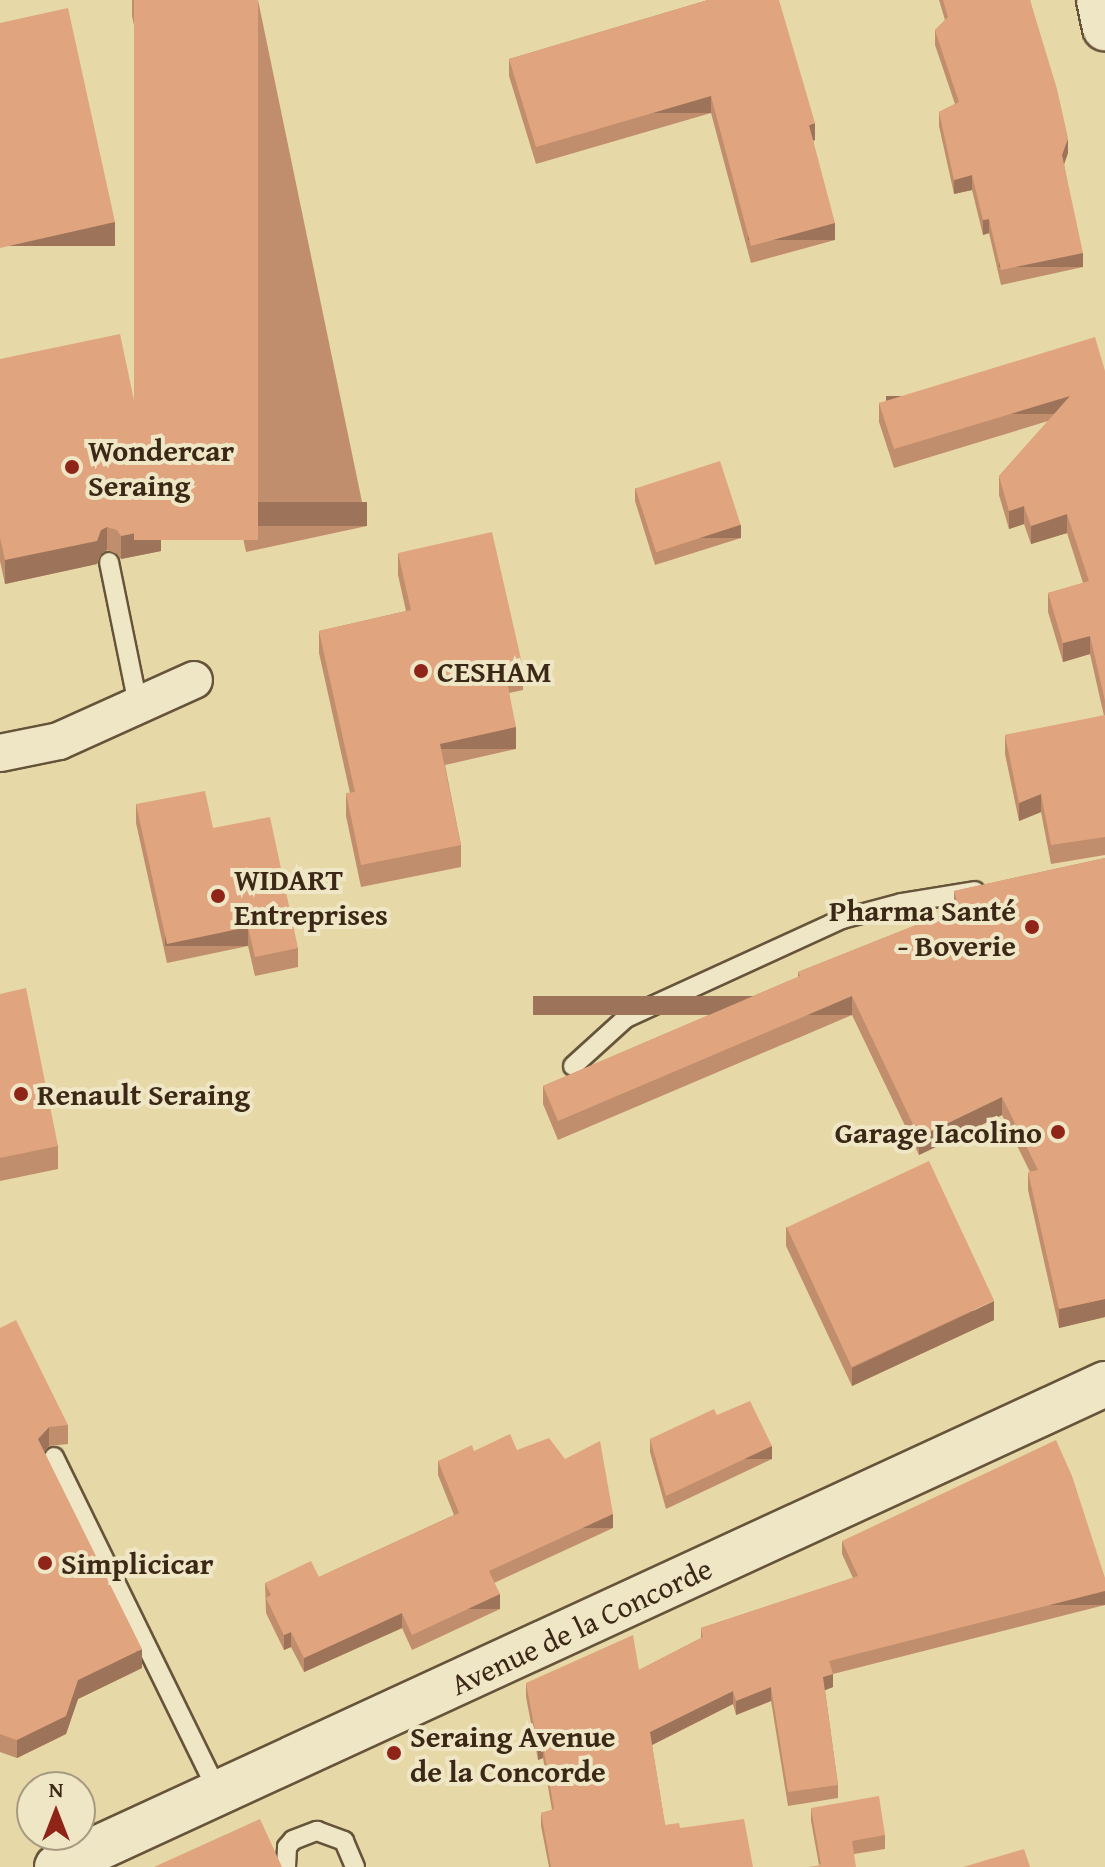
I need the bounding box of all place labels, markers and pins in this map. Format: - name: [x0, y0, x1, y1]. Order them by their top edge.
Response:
- place label: Wondercar Seraing: [88, 432, 234, 502]
- marker: Wondercar Seraing: [63, 458, 81, 476]
- place label: CESHAM: [437, 653, 552, 689]
- marker: CESHAM: [412, 662, 430, 680]
- place label: WIDART Entreprises: [234, 861, 388, 932]
- marker: WIDART Entreprises: [209, 887, 227, 905]
- place label: Pharma Santé - Boverie: [829, 892, 1016, 962]
- marker: Pharma Santé - Boverie: [1023, 918, 1041, 936]
- place label: Renault Seraing: [37, 1076, 250, 1112]
- marker: Renault Seraing: [12, 1085, 30, 1103]
- place label: Garage Iacolino: [835, 1114, 1042, 1150]
- marker: Garage Iacolino: [1049, 1123, 1067, 1141]
- place label: Simplicicar: [61, 1545, 214, 1581]
- marker: Simplicicar: [36, 1554, 54, 1572]
- place label: Seraing Avenue de la Concorde: [410, 1718, 616, 1788]
- marker: Seraing Avenue de la Concorde: [385, 1744, 403, 1762]

